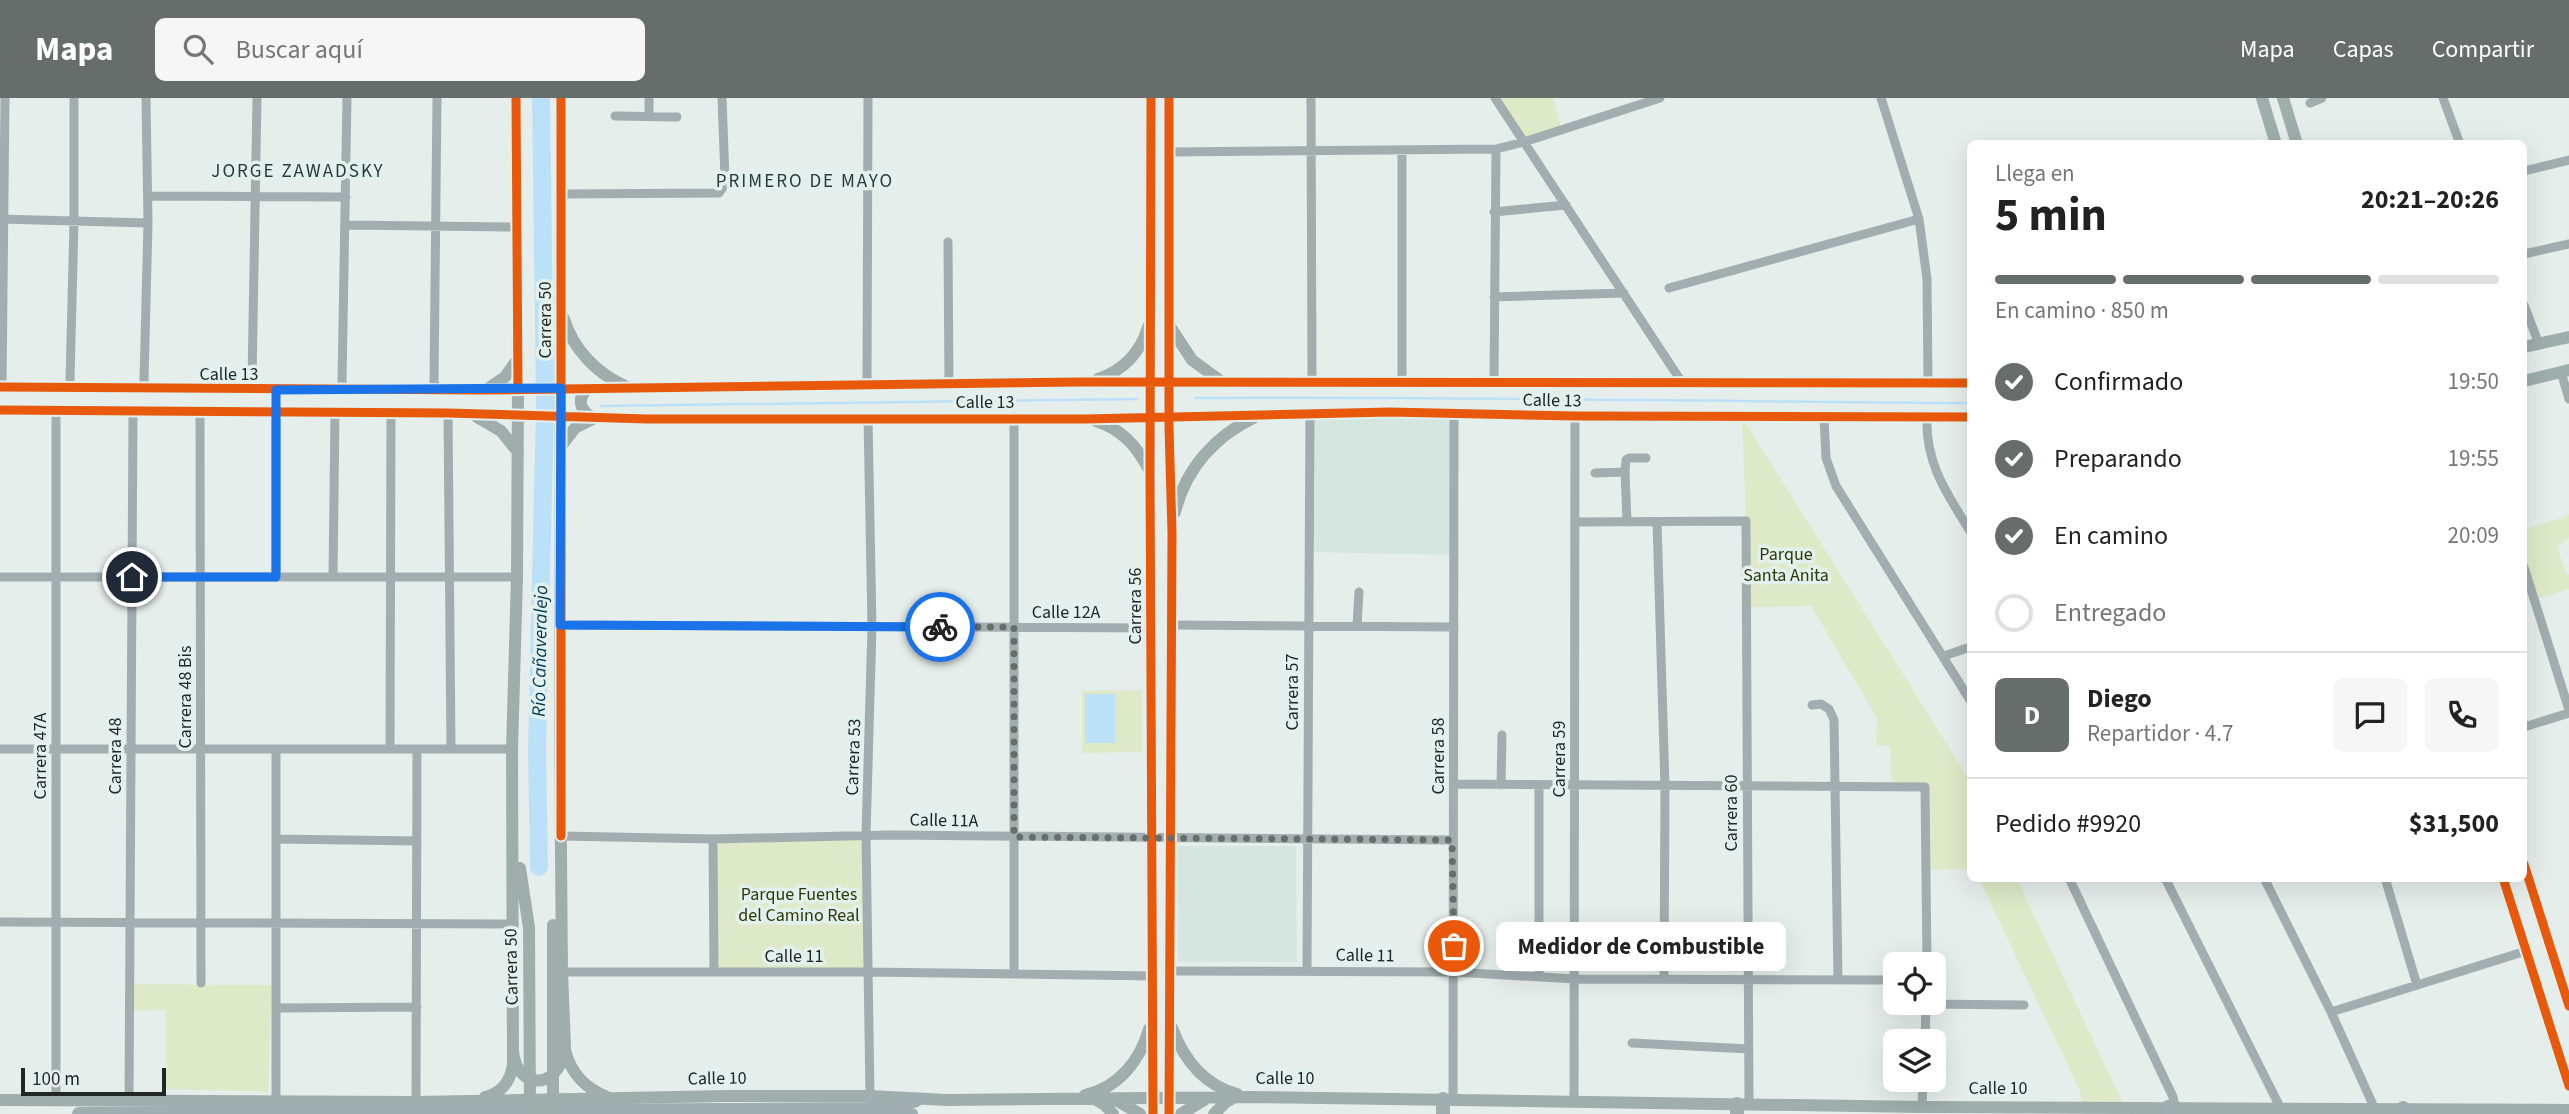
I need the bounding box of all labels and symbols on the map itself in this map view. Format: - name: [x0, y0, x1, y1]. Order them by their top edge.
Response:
- district label: JORGE ZAWADSKY: [211, 158, 385, 185]
- district label: PRIMERO DE MAYO: [716, 168, 894, 195]
- street label: Carrera 50: [533, 281, 558, 358]
- street label: Calle 13: [200, 362, 259, 387]
- street label: Calle 13: [1522, 387, 1582, 414]
- street label: Calle 13: [956, 390, 1015, 415]
- park label: Parque Santa Anita: [1743, 542, 1829, 588]
- pin: [102, 547, 162, 607]
- street label: Carrera 56: [1123, 567, 1148, 644]
- water label: Río Cañaveralejo: [526, 585, 555, 717]
- courier: [905, 592, 975, 662]
- street label: Calle 12A: [1032, 600, 1101, 625]
- street label: Carrera 48 Bis: [173, 645, 198, 749]
- street label: Carrera 57: [1280, 653, 1305, 730]
- street label: Carrera 47A: [28, 712, 53, 799]
- street label: Carrera 48: [103, 717, 128, 794]
- street label: Carrera 58: [1426, 717, 1451, 794]
- street label: Carrera 53: [840, 718, 867, 796]
- street label: Carrera 59: [1547, 720, 1572, 797]
- street label: Carrera 60: [1719, 774, 1744, 851]
- street label: Calle 11A: [909, 807, 979, 834]
- park label: Parque Fuentes del Camino Real: [738, 882, 860, 928]
- pin: [1424, 916, 1484, 976]
- callout: Medidor de Combustible: [1496, 922, 1786, 970]
- street label: Carrera 50: [498, 928, 525, 1006]
- street label: Calle 11: [1335, 942, 1395, 969]
- street label: Calle 11: [765, 944, 823, 969]
- scale bar: [21, 1065, 166, 1097]
- street label: Calle 10: [687, 1065, 747, 1092]
- street label: Calle 10: [1256, 1066, 1315, 1091]
- street label: Calle 10: [1969, 1076, 2028, 1101]

